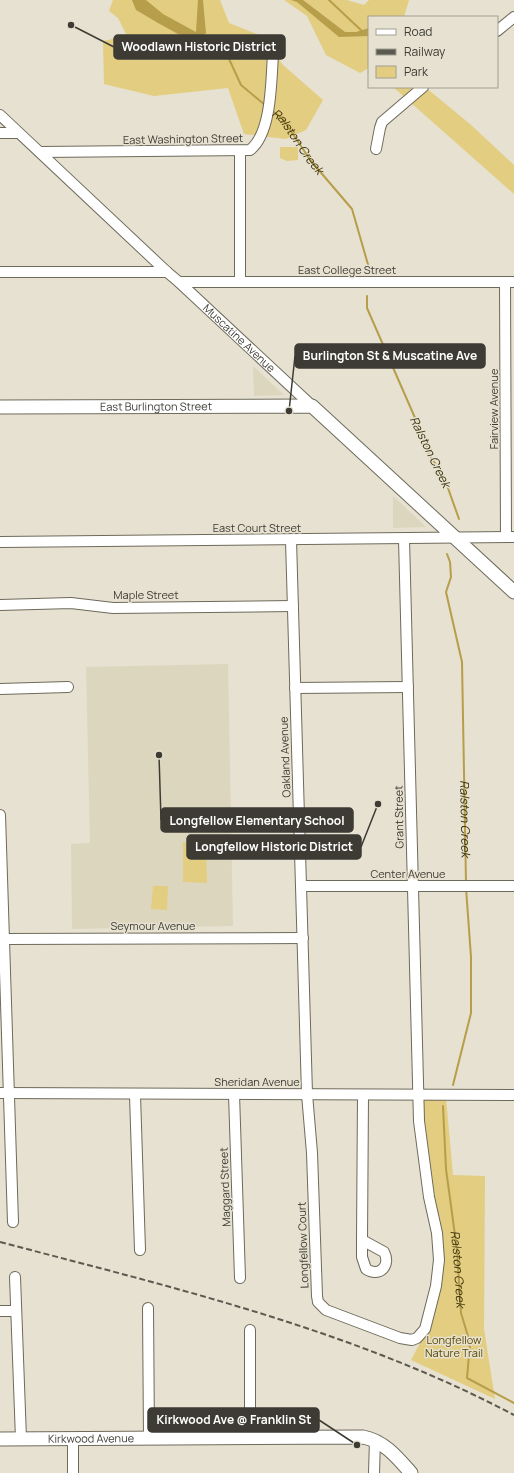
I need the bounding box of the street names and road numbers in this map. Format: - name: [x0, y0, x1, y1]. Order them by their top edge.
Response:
- street label: East Washington Street: [123, 130, 243, 147]
- street label: East College Street: [298, 262, 396, 277]
- street label: Muscatine Avenue: [200, 300, 279, 375]
- street label: Fairview Avenue: [486, 368, 501, 449]
- street label: East Burlington Street: [100, 398, 212, 414]
- street label: East Court Street: [213, 520, 301, 535]
- street label: Maple Street: [113, 587, 179, 602]
- street label: Oakland Avenue: [276, 716, 293, 798]
- street label: Grant Street: [390, 785, 407, 849]
- street label: Center Avenue: [370, 866, 446, 881]
- street label: Seymour Avenue: [110, 918, 196, 933]
- street label: Sheridan Avenue: [214, 1074, 300, 1089]
- street label: Maggard Street: [216, 1147, 233, 1227]
- street label: Longfellow Court: [293, 1201, 312, 1289]
- street label: Kirkwood Avenue: [48, 1430, 135, 1446]

